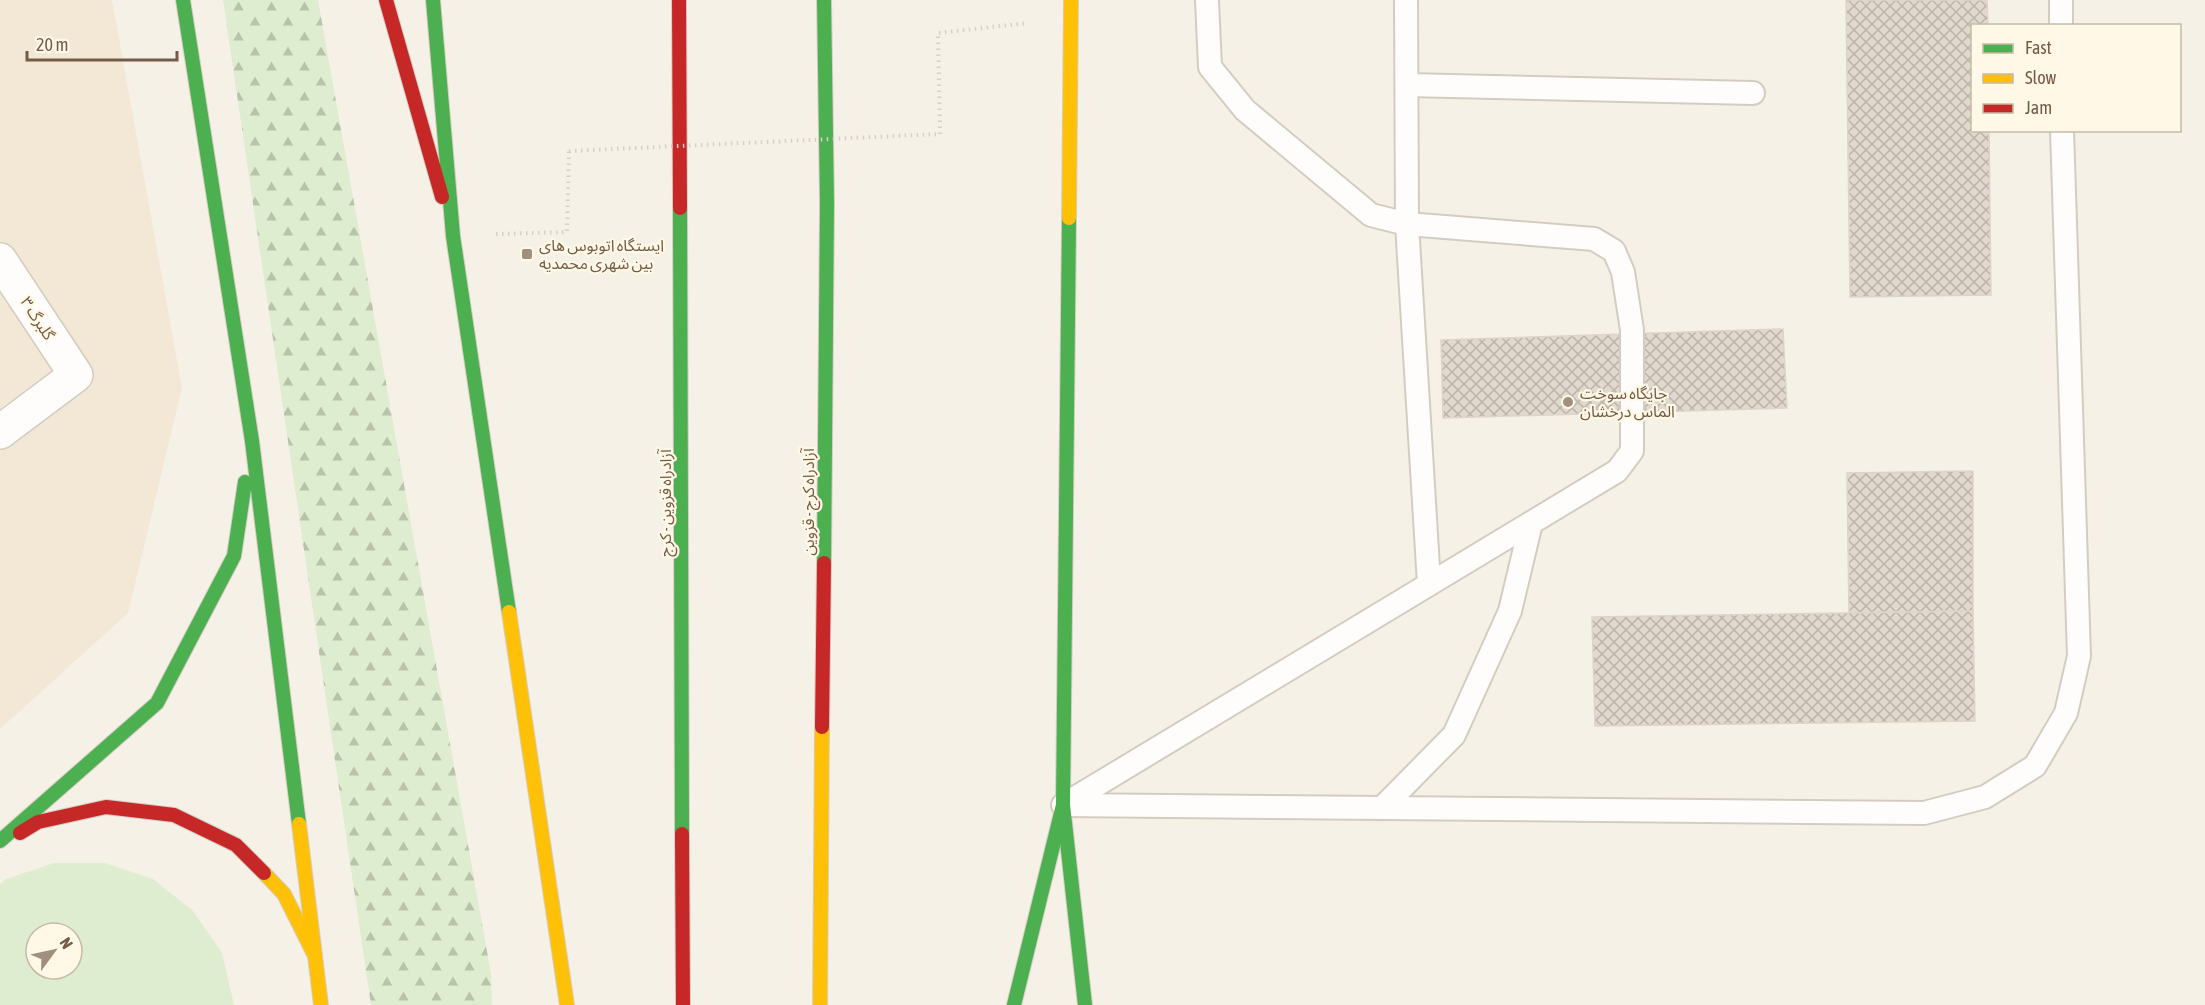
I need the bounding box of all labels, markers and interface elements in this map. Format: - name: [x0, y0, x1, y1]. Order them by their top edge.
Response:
- scale bar: [27, 24, 177, 62]
- legend: [1971, 24, 2181, 132]
- text: 20 m: [36, 34, 68, 55]
- text: Fast: [2025, 37, 2052, 58]
- text: Slow: [2025, 67, 2056, 88]
- text: Jam: [2025, 97, 2052, 118]
- place label: ایستگاه اتوبوس های بین شهری محمدیه: [539, 236, 664, 273]
- marker: ایستگاه اتوبوس های بین شهری محمدیه: [520, 247, 534, 261]
- street label: گلبرگ ۳: [17, 293, 59, 344]
- place label: جایگاه سوخت الماس درخشان: [1580, 384, 1675, 421]
- marker: جایگاه سوخت الماس درخشان: [1561, 395, 1575, 409]
- street label: آزادراه کرج - قزوین: [799, 447, 821, 556]
- street label: آزادراه قزوین - کرج: [656, 448, 678, 557]
- north arrow: [24, 921, 84, 981]
- text: N: [56, 934, 77, 952]

